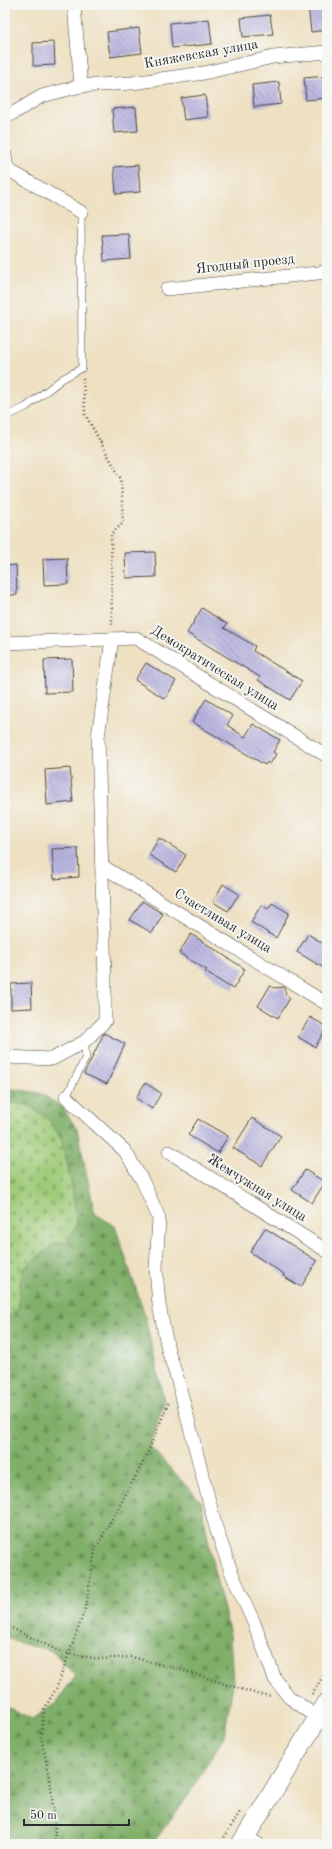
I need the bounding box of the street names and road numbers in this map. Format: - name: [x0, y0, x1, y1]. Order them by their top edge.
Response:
- street label: Княжевская улица: [143, 37, 259, 71]
- street label: Ягодный проезд: [195, 252, 295, 276]
- street label: Демократическая улица: [149, 623, 281, 713]
- street label: Счастливая улица: [172, 886, 274, 956]
- street label: Жемчужная улица: [205, 1152, 309, 1224]

